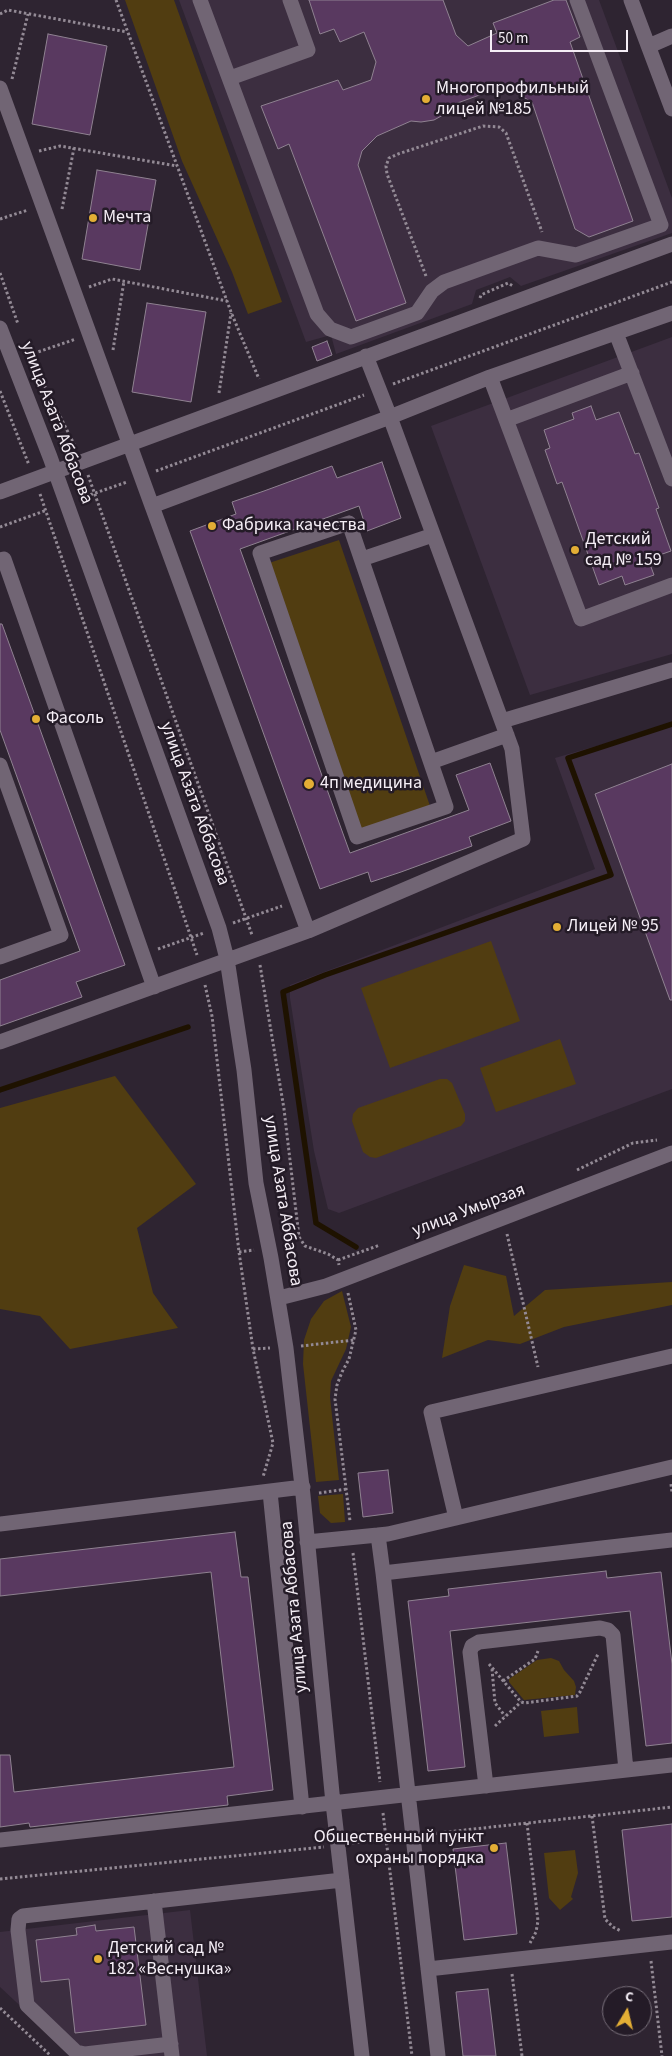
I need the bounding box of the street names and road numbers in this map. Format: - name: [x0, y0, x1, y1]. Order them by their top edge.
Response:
- street label: улица Азата Аббасова: [15, 339, 97, 507]
- street label: улица Азата Аббасова: [154, 719, 234, 889]
- street label: улица Азата Аббасова: [258, 1114, 306, 1288]
- street label: улица Умырзая: [409, 1180, 529, 1242]
- street label: улица Азата Аббасова: [277, 1520, 313, 1694]

